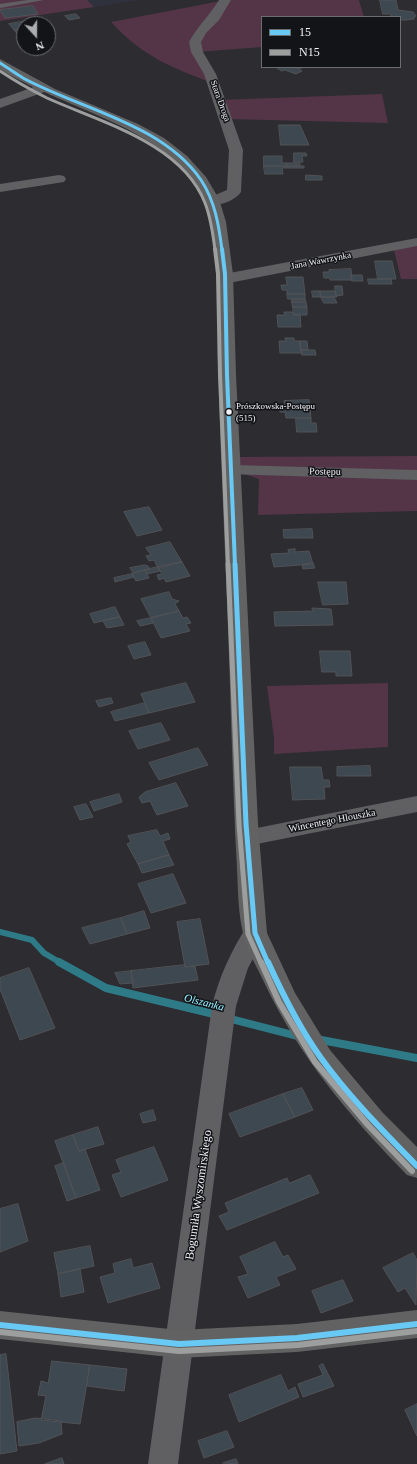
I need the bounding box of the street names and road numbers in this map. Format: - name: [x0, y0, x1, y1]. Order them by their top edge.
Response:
- street label: Stara Droga: [208, 79, 232, 123]
- street label: Jana Wawrzynka: [290, 250, 352, 272]
- street label: Postępu: [309, 466, 341, 478]
- street label: Wincentego Hlouszka: [288, 807, 376, 835]
- street label: Bogumiła Wyszomirskiego: [183, 1129, 215, 1261]

